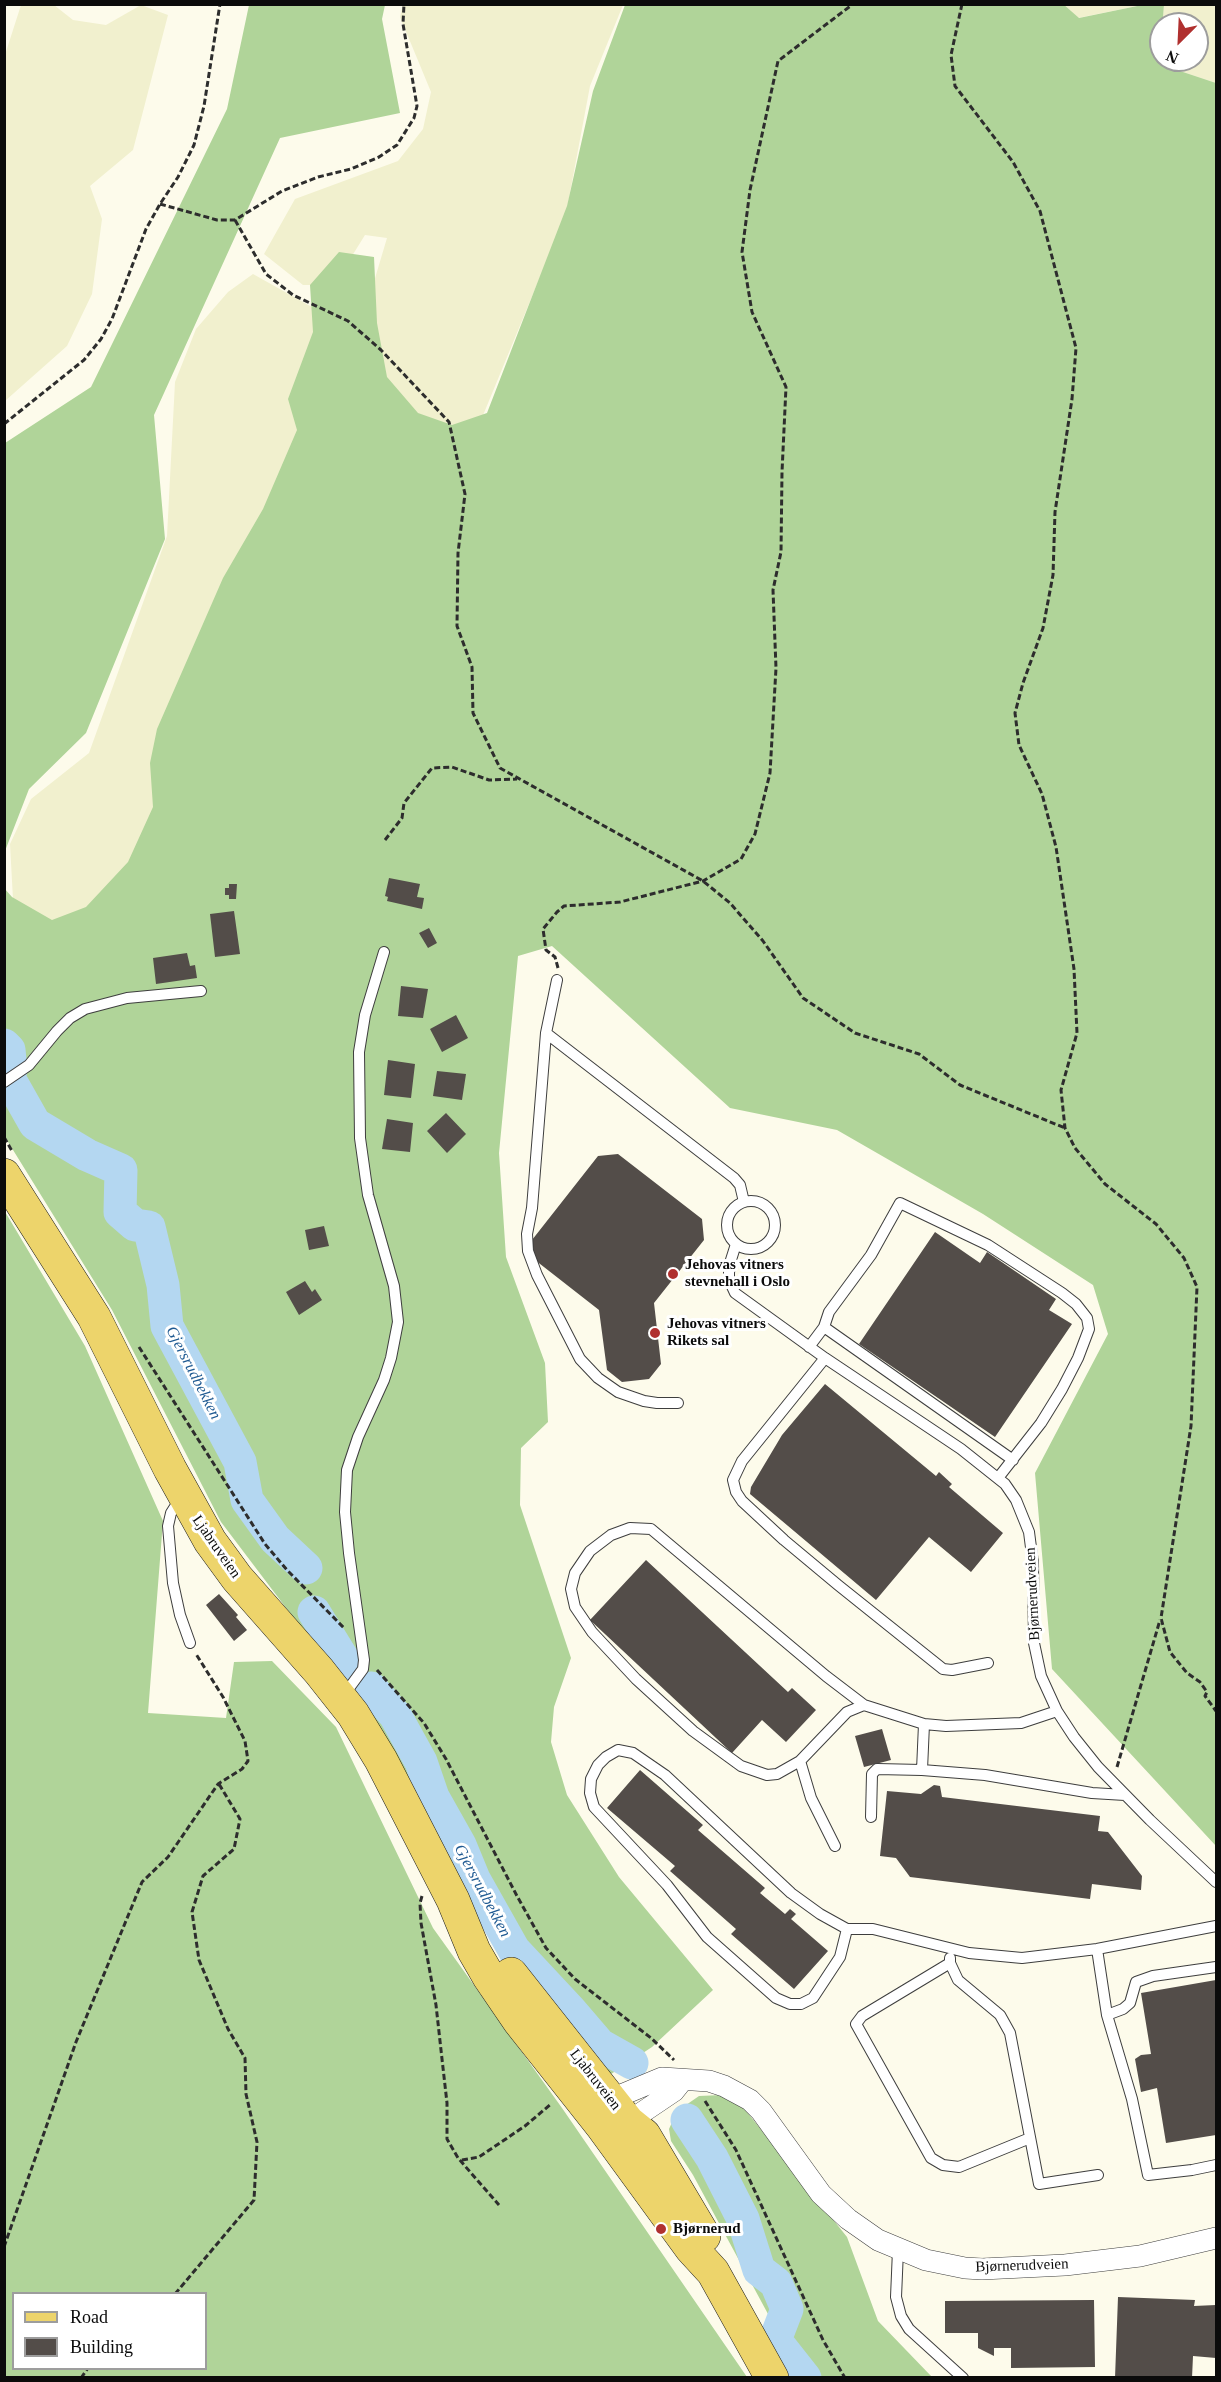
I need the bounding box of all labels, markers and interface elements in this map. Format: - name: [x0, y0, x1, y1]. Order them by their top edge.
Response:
- north arrow: [1149, 12, 1209, 72]
- text: N: [1164, 47, 1181, 67]
- place label: Jehovas vitners stevnehall i Oslo: [685, 1256, 790, 1291]
- marker: Jehovas vitners stevnehall i Oslo: [666, 1267, 680, 1281]
- place label: Jehovas vitners Rikets sal: [667, 1315, 766, 1350]
- water label: Gjersrudbekken: [161, 1323, 225, 1423]
- marker: Jehovas vitners Rikets sal: [648, 1326, 662, 1340]
- street label: Ljabruveien: [188, 1512, 244, 1582]
- street label: Bjørnerudveien: [1022, 1547, 1044, 1641]
- water label: Gjersrudbekken: [450, 1841, 514, 1941]
- street label: Ljabruveien: [566, 2046, 624, 2114]
- place label: Bjørnerud: [673, 2220, 740, 2238]
- marker: Bjørnerud: [654, 2222, 668, 2236]
- street label: Bjørnerudveien: [975, 2255, 1069, 2277]
- legend: [12, 2292, 207, 2370]
- text: Road: [70, 2307, 108, 2327]
- text: Building: [70, 2337, 133, 2357]

